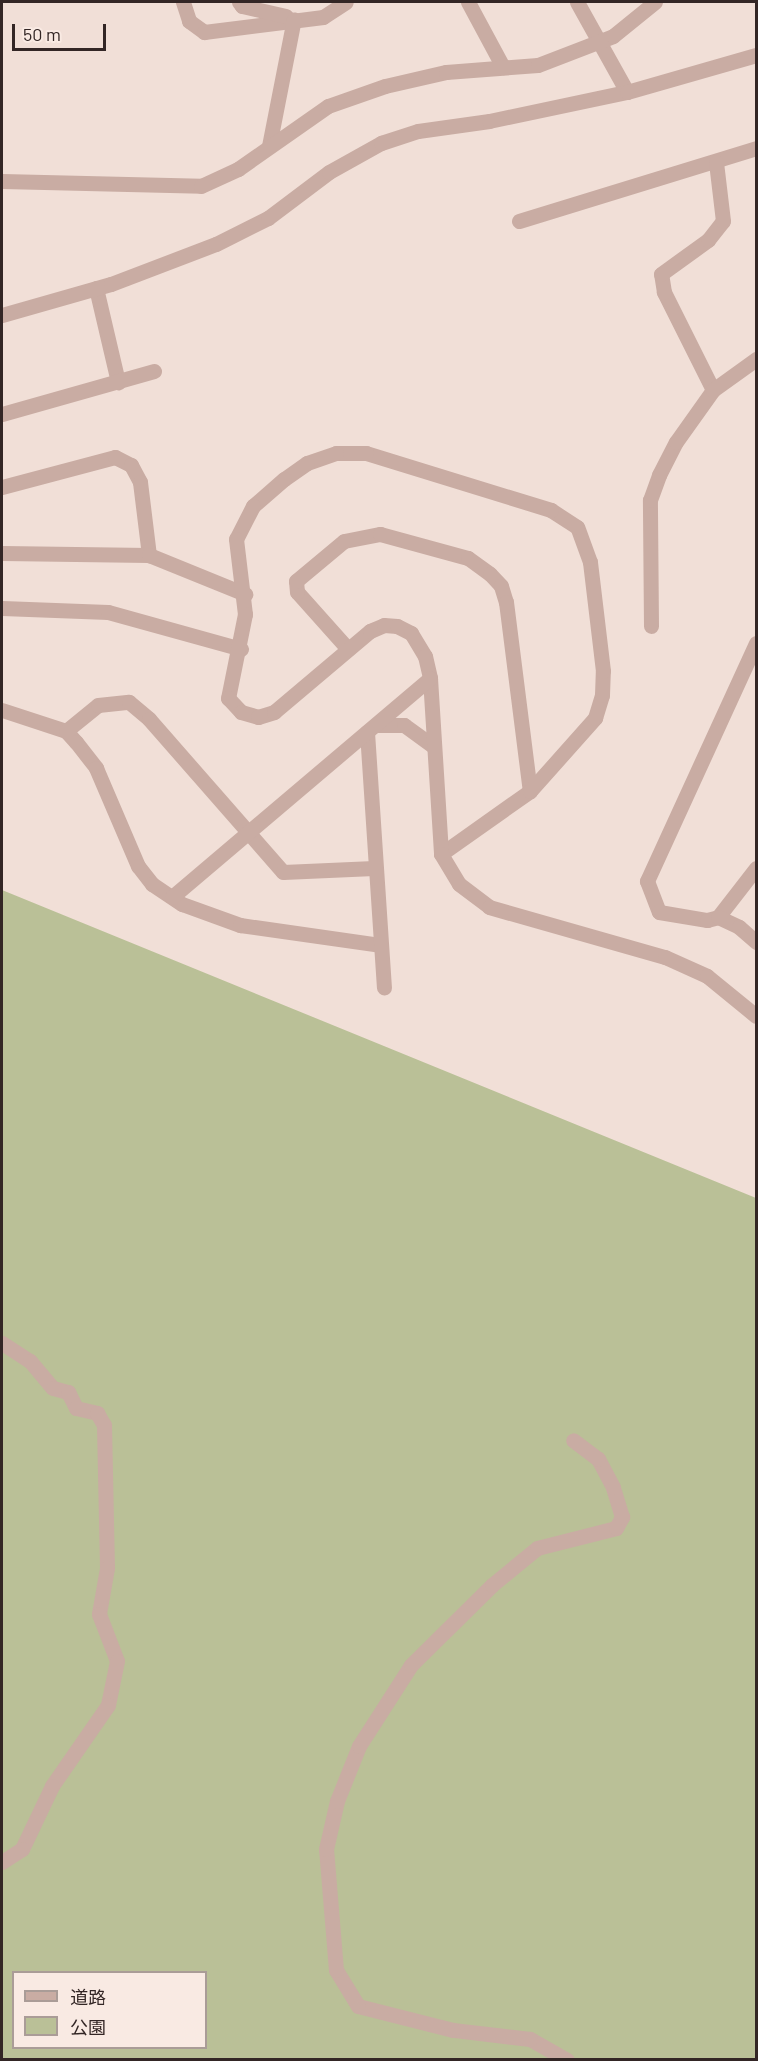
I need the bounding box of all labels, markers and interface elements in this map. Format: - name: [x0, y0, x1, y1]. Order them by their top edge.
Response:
- scale bar: [15, 12, 110, 50]
- text: 50 m: [23, 23, 61, 45]
- legend: [12, 1971, 207, 2049]
- text: 道路: [70, 1986, 106, 2008]
- text: 公園: [70, 2016, 106, 2038]

